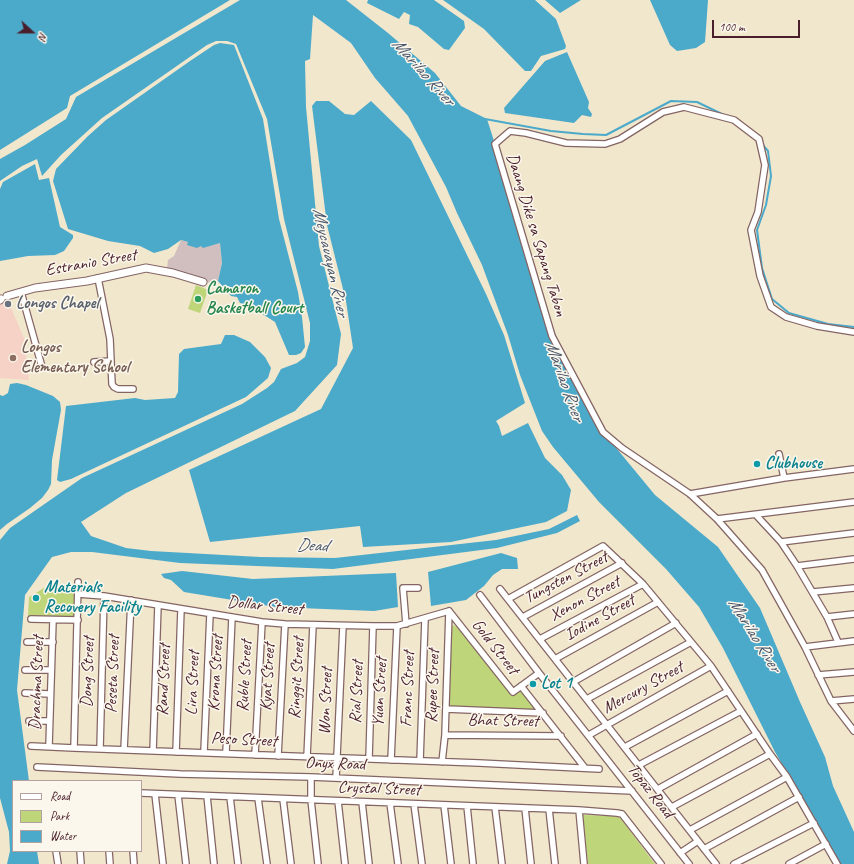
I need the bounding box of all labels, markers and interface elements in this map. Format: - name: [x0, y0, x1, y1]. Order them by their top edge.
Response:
- north arrow: [12, 12, 52, 52]
- scale bar: [714, 12, 802, 38]
- text: 100 m: [719, 19, 745, 35]
- text: N: [35, 31, 51, 42]
- water label: Marilao River: [387, 34, 459, 110]
- street label: Daang Dike sa Sapang Tabon: [501, 151, 571, 319]
- water label: Meycauayan River: [307, 206, 353, 318]
- street label: Estranio Street: [44, 245, 138, 281]
- place label: Camaron Basketball Court: [206, 279, 303, 319]
- place label: Longos Chapel: [16, 294, 98, 314]
- marker: Camaron Basketball Court: [193, 294, 203, 304]
- marker: Longos Chapel: [3, 299, 13, 309]
- place label: Longos Elementary School: [21, 338, 129, 378]
- water label: Marilao River: [540, 338, 588, 424]
- marker: Longos Elementary School: [8, 353, 18, 363]
- place label: Clubhouse: [765, 454, 822, 474]
- marker: Clubhouse: [752, 459, 762, 469]
- water label: Dead: [296, 535, 328, 557]
- street label: Tungsten Street: [521, 547, 611, 609]
- street label: Xenon Street: [546, 572, 624, 626]
- place label: Materials Recovery Facility: [44, 578, 141, 618]
- street label: Iodine Street: [561, 590, 639, 646]
- street label: Dollar Street: [226, 592, 304, 620]
- marker: Materials Recovery Facility: [31, 593, 41, 603]
- water label: Marilao River: [723, 594, 785, 676]
- street label: Gold Street: [467, 615, 523, 679]
- street label: Krona Street: [204, 634, 228, 712]
- street label: Drachma Street: [25, 635, 49, 731]
- street label: Peseta Street: [101, 635, 125, 713]
- street label: Dong Street: [77, 636, 99, 708]
- street label: Ringgit Street: [285, 637, 309, 719]
- street label: Ruble Street: [233, 640, 257, 712]
- street label: Kyat Street: [256, 643, 280, 711]
- street label: Rand Street: [153, 644, 175, 716]
- street label: Rupee Street: [422, 649, 444, 723]
- street label: Lira Street: [182, 650, 204, 716]
- street label: Franc Street: [396, 651, 420, 727]
- street label: Yuan Street: [368, 657, 392, 727]
- street label: Mercury Street: [599, 657, 687, 719]
- street label: Rial Street: [346, 660, 368, 724]
- street label: Won Street: [315, 667, 337, 735]
- place label: Lot 1: [541, 674, 572, 694]
- marker: Lot 1: [528, 679, 538, 689]
- street label: Bhat Street: [467, 710, 539, 732]
- street label: Peso Street: [211, 728, 277, 752]
- street label: Onyx Road: [305, 753, 365, 775]
- street label: Topaz Road: [622, 760, 678, 822]
- street label: Crystal Street: [337, 777, 421, 801]
- legend: [12, 780, 142, 852]
- text: Road: [50, 788, 70, 804]
- text: Park: [50, 808, 69, 824]
- text: Water: [50, 828, 76, 844]

